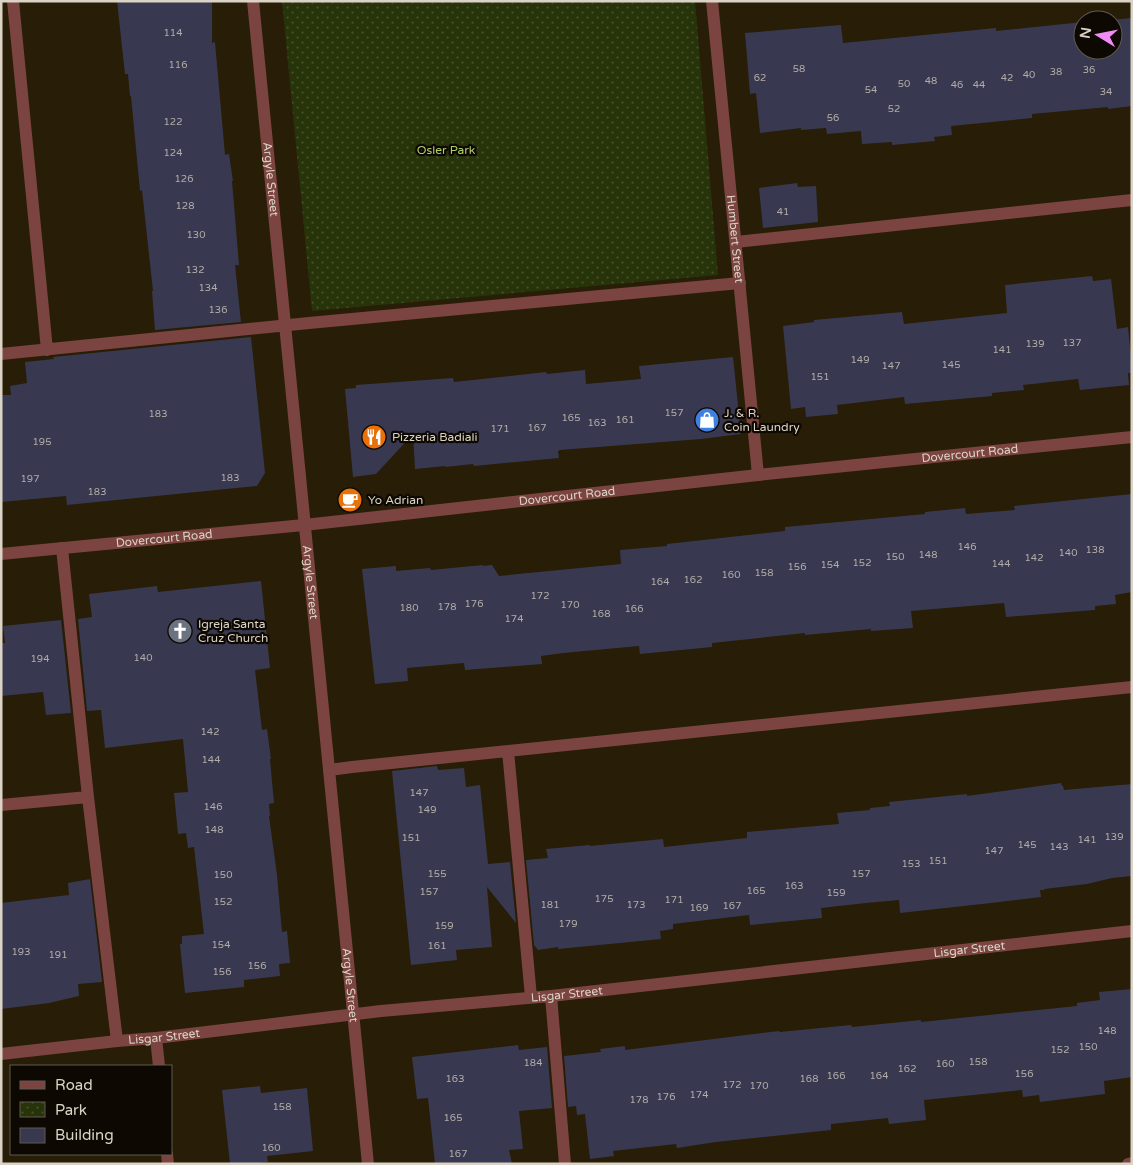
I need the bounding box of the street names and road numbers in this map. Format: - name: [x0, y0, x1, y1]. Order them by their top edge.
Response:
- street label: Argyle Street: [260, 141, 281, 217]
- street label: Humbert Street: [724, 194, 746, 284]
- street label: Dovercourt Road: [921, 442, 1019, 465]
- street label: Dovercourt Road: [518, 484, 616, 508]
- street label: Dovercourt Road: [115, 527, 213, 550]
- street label: Argyle Street: [300, 544, 321, 620]
- street label: Lisgar Street: [933, 938, 1006, 960]
- street label: Argyle Street: [339, 947, 361, 1023]
- street label: Lisgar Street: [530, 983, 604, 1005]
- street label: Lisgar Street: [128, 1026, 201, 1047]

